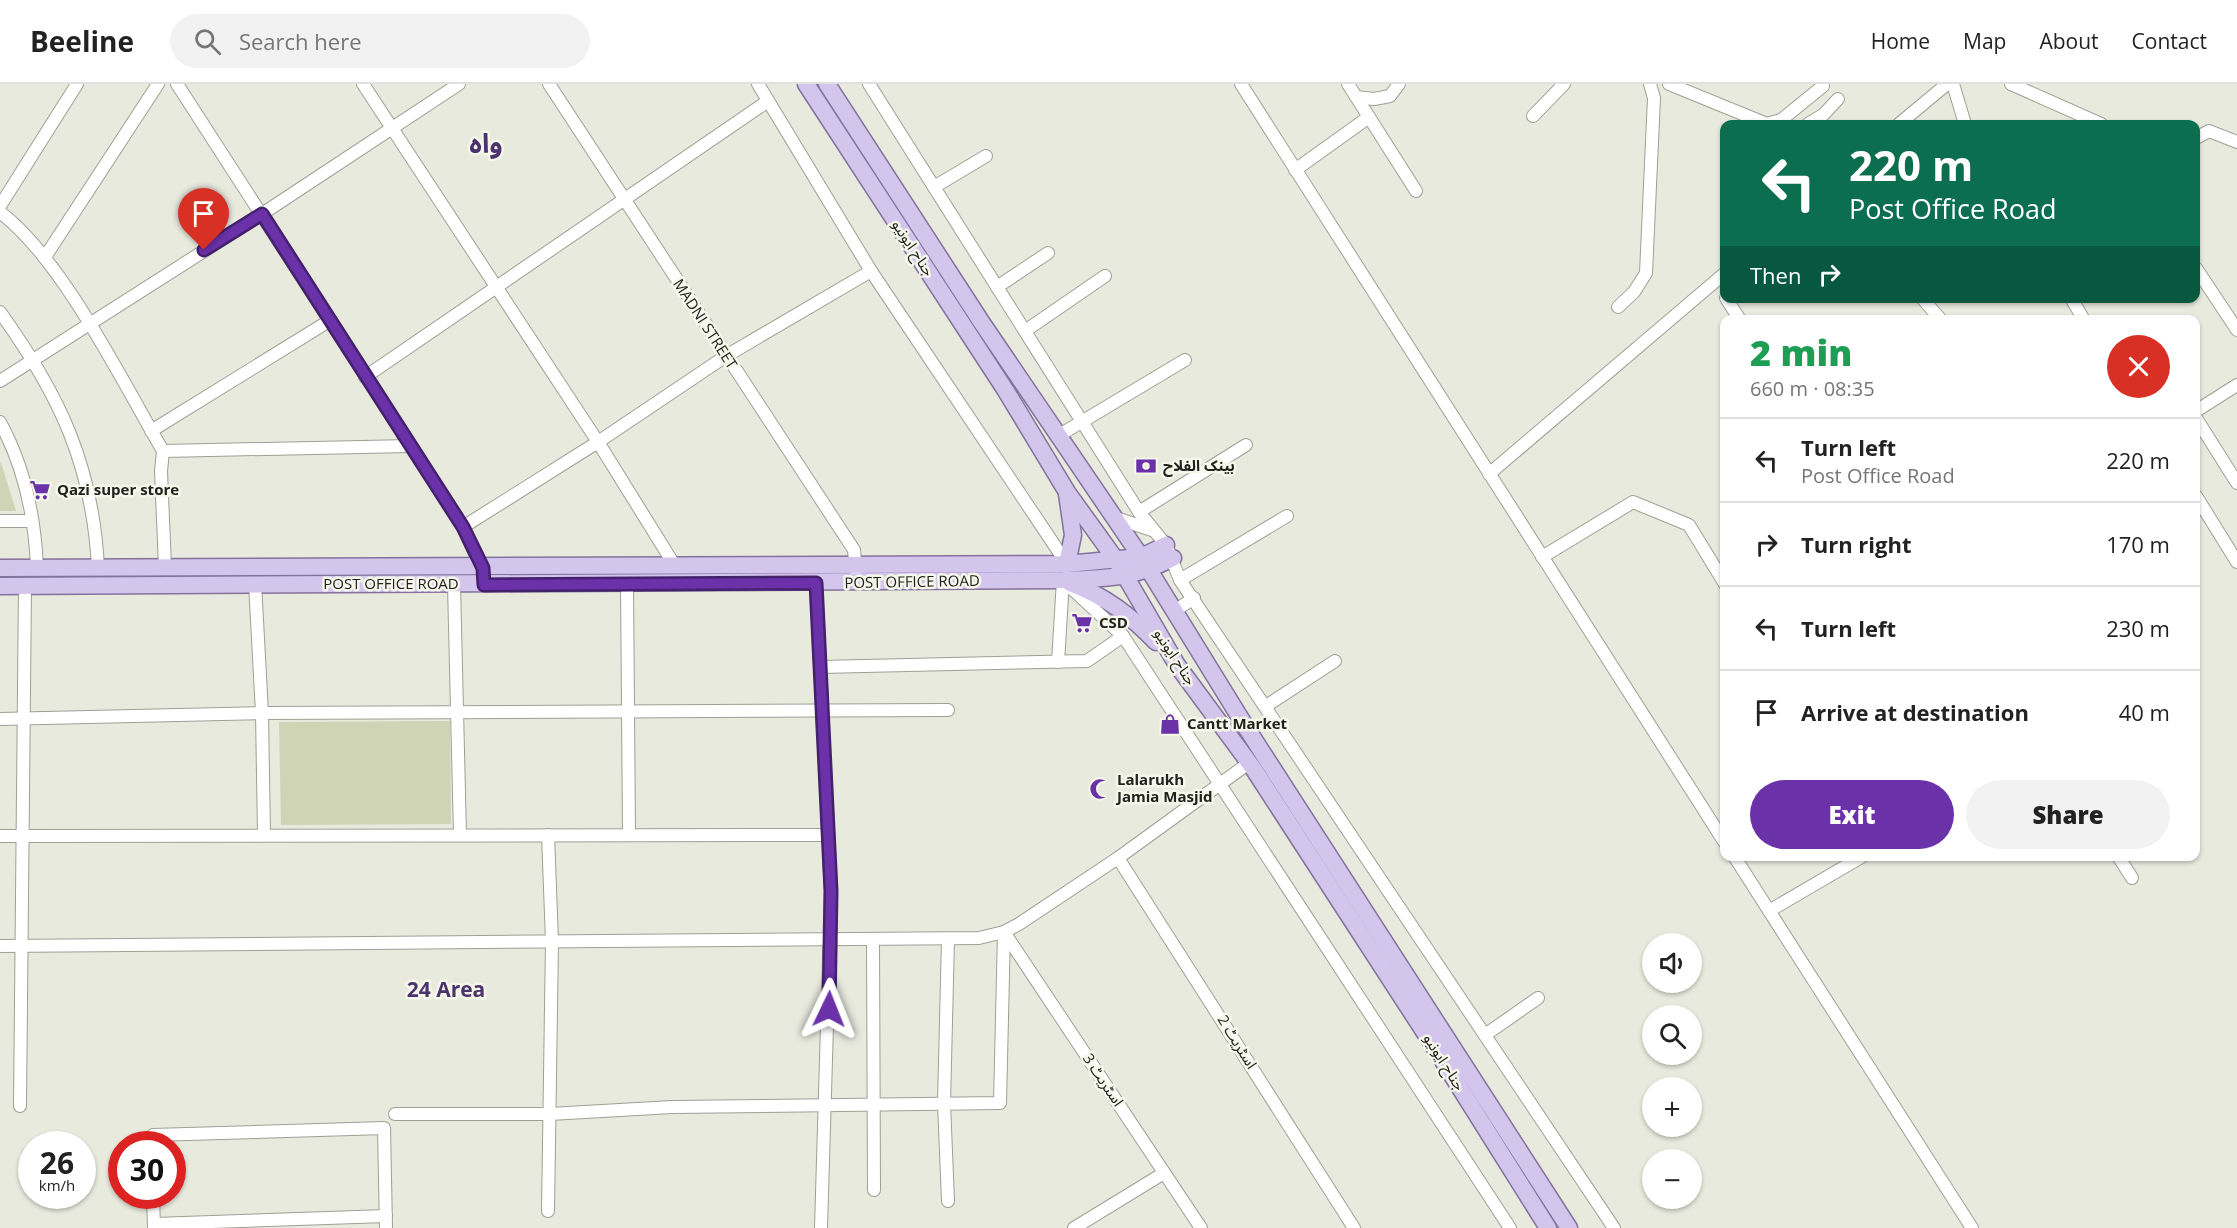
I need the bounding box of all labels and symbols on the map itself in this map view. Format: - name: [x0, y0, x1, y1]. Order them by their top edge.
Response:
- district label: واہ: [469, 124, 503, 161]
- pin: [178, 188, 229, 250]
- street label: جناح ایونیو: [886, 215, 940, 281]
- street label: MADNI STREET: [669, 274, 743, 373]
- bank icon: بینک الفلاح: [1134, 454, 1158, 478]
- place label: بینک الفلاح: [1163, 455, 1235, 477]
- supermarket icon: Qazi super store: [28, 478, 52, 502]
- place label: Qazi super store: [57, 479, 179, 499]
- street label: POST OFFICE ROAD: [844, 570, 980, 592]
- street label: POST OFFICE ROAD: [323, 573, 459, 593]
- supermarket icon: CSD: [1070, 611, 1094, 635]
- place label: CSD: [1099, 612, 1128, 632]
- street label: جناح ایونیو: [1148, 624, 1202, 690]
- shop icon: Cantt Market: [1158, 712, 1182, 736]
- place label: Cantt Market: [1187, 713, 1288, 733]
- place label: Lalarukh Jamia Masjid: [1115, 769, 1213, 806]
- mosque icon: Lalarukh Jamia Masjid: [1088, 777, 1112, 801]
- district label: 24 Area: [407, 975, 485, 1003]
- position arrow: [797, 977, 861, 1041]
- street label: اسٹریٹ 2: [1214, 1011, 1262, 1072]
- street label: جناح ایونیو: [1417, 1029, 1470, 1095]
- street label: اسٹریٹ 3: [1079, 1049, 1129, 1110]
- speed limit sign: 30: [108, 1131, 186, 1209]

